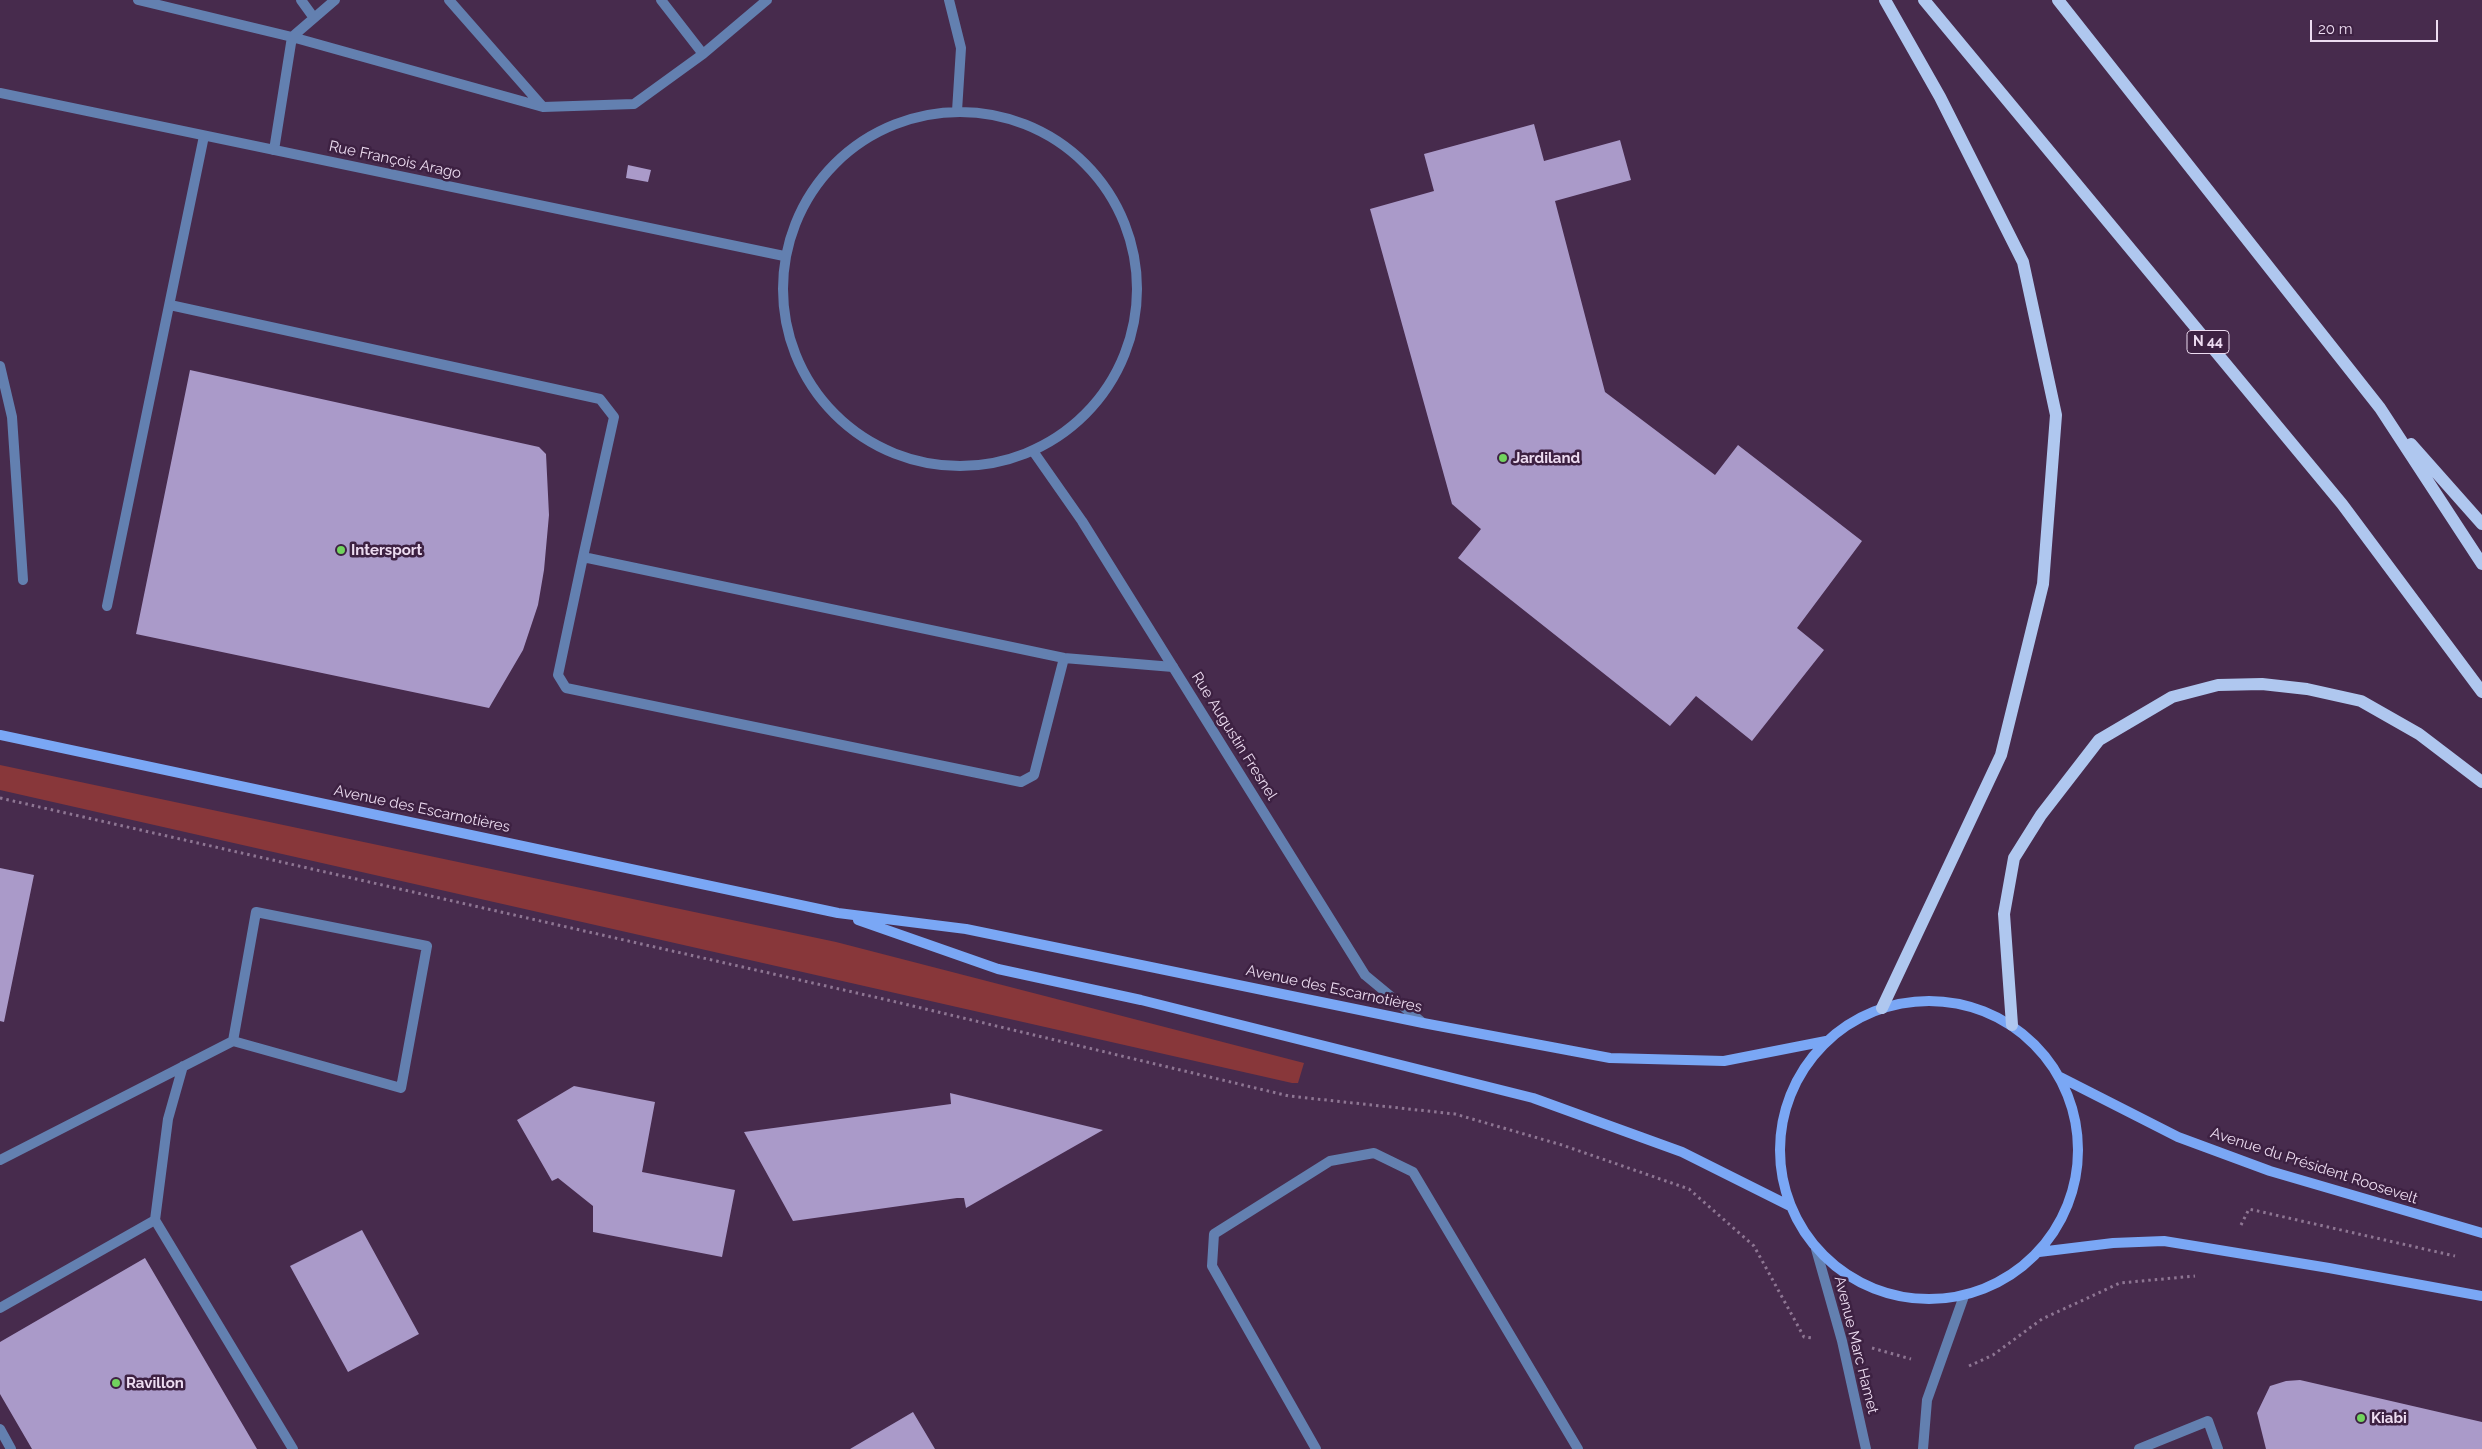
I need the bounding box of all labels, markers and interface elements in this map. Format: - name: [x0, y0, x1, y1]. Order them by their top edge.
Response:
- scale bar: [2312, 10, 2440, 42]
- text: 20 m: [2318, 20, 2353, 38]
- street label: Rue François Arago: [327, 137, 463, 183]
- road number: N 44: [2187, 331, 2229, 354]
- place label: Jardiland: [1513, 449, 1580, 467]
- marker: Jardiland: [1497, 452, 1509, 464]
- place label: Intersport: [351, 541, 422, 559]
- marker: Intersport: [335, 544, 347, 556]
- street label: Rue Augustin Fresnel: [1187, 669, 1281, 803]
- street label: Avenue des Escarnotières: [332, 782, 512, 836]
- street label: Avenue des Escarnotières: [1244, 962, 1424, 1016]
- street label: Avenue du Président Roosevelt: [2208, 1124, 2420, 1208]
- street label: Avenue Marc Hamet: [1830, 1274, 1882, 1416]
- place label: Ravillon: [126, 1374, 184, 1392]
- marker: Ravillon: [110, 1377, 122, 1389]
- place label: Kiabi: [2371, 1409, 2407, 1427]
- marker: Kiabi: [2355, 1412, 2367, 1424]

